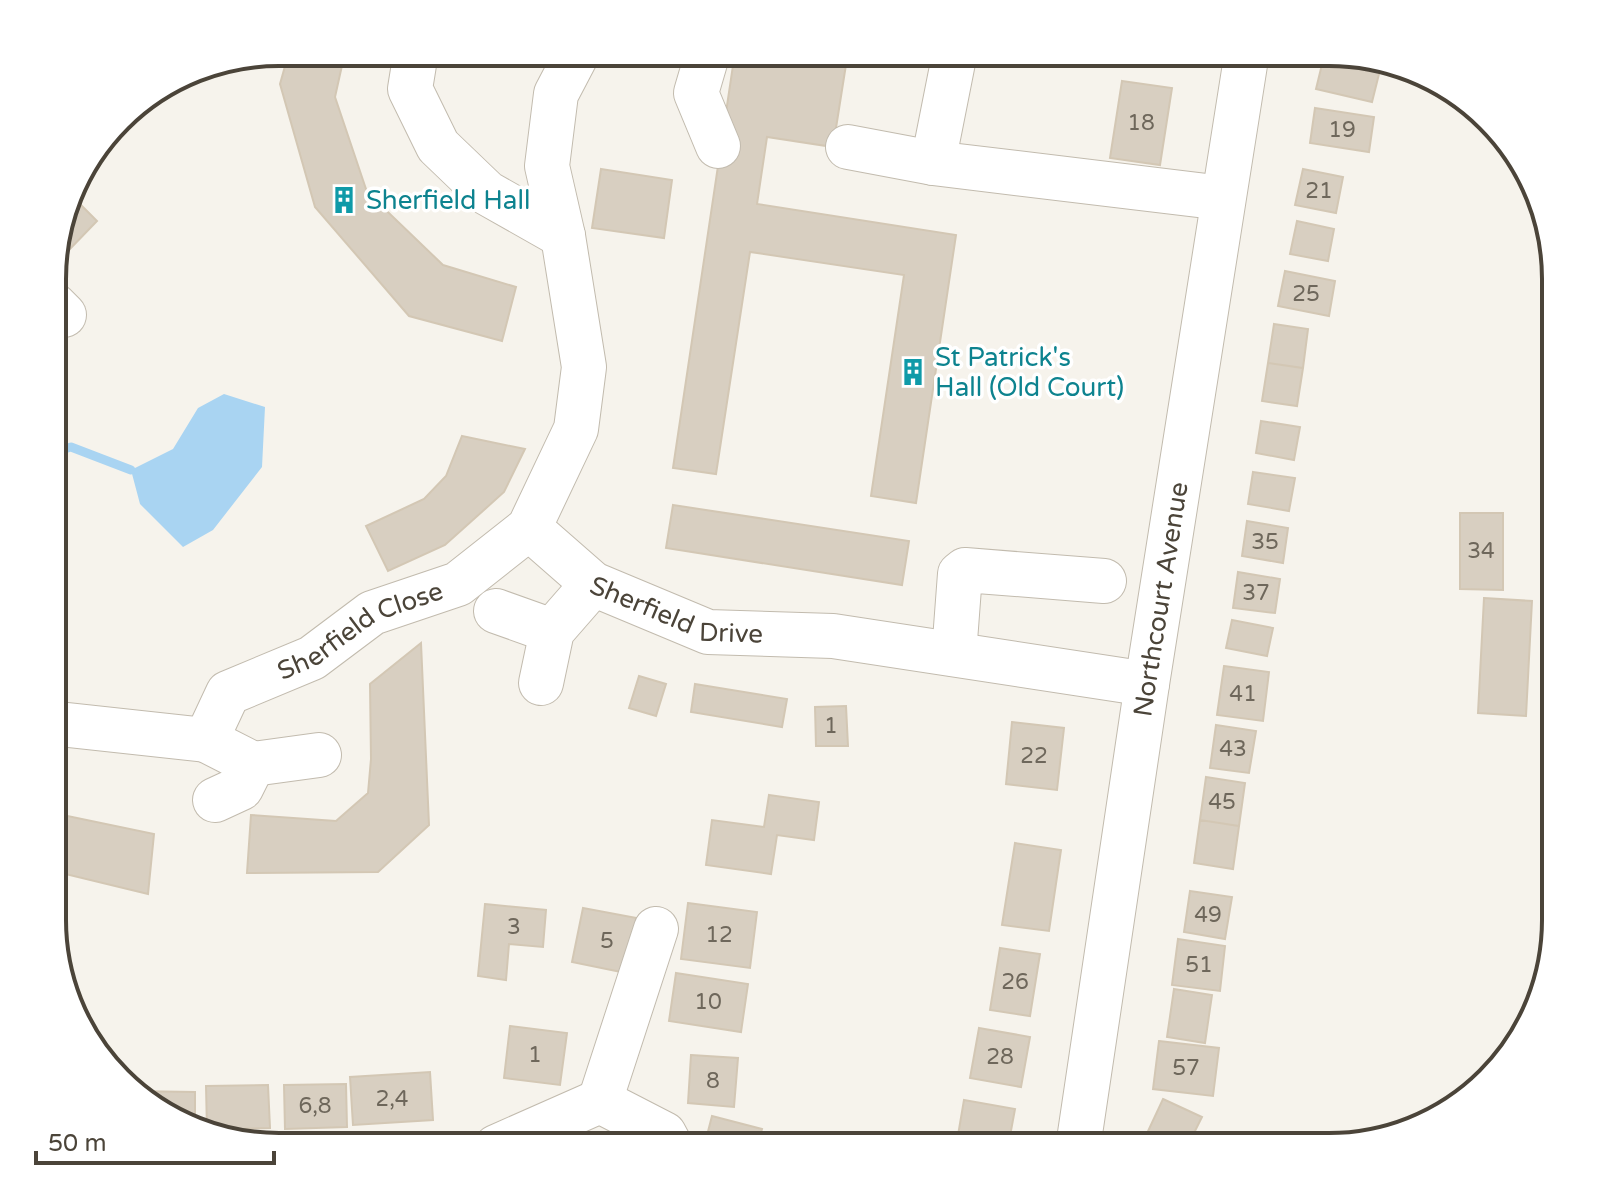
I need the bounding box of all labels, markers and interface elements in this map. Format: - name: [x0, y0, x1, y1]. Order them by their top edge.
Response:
- house number: 18: [1127, 110, 1155, 136]
- house number: 19: [1328, 117, 1356, 143]
- house number: 21: [1305, 178, 1333, 204]
- building icon: Sherfield Hall: [329, 185, 359, 215]
- place label: Sherfield Hall: [366, 185, 530, 216]
- house number: 25: [1292, 281, 1320, 307]
- place label: St Patrick's Hall (Old Court): [935, 342, 1124, 403]
- building icon: St Patrick's Hall (Old Court): [898, 357, 928, 387]
- street label: Northcourt Avenue: [1127, 480, 1194, 719]
- house number: 35: [1251, 529, 1279, 555]
- house number: 34: [1467, 538, 1495, 564]
- street label: Sherfield Drive: [585, 569, 763, 649]
- street label: Sherfield Close: [273, 575, 447, 686]
- house number: 37: [1242, 580, 1270, 606]
- house number: 41: [1229, 681, 1257, 707]
- house number: 1: [824, 713, 838, 739]
- house number: 43: [1219, 736, 1247, 762]
- house number: 22: [1020, 743, 1048, 769]
- house number: 45: [1208, 789, 1236, 815]
- house number: 49: [1194, 902, 1222, 928]
- house number: 3: [507, 914, 521, 940]
- house number: 12: [705, 922, 733, 948]
- house number: 5: [600, 928, 614, 954]
- house number: 51: [1185, 952, 1213, 978]
- house number: 26: [1001, 969, 1029, 995]
- house number: 10: [694, 989, 722, 1015]
- house number: 1: [528, 1042, 542, 1068]
- house number: 28: [986, 1044, 1014, 1070]
- house number: 57: [1172, 1055, 1200, 1081]
- house number: 8: [706, 1068, 720, 1094]
- house number: 2,4: [376, 1086, 409, 1112]
- house number: 6,8: [298, 1093, 332, 1119]
- scale bar: [36, 1115, 274, 1165]
- text: 50 m: [48, 1129, 106, 1158]

